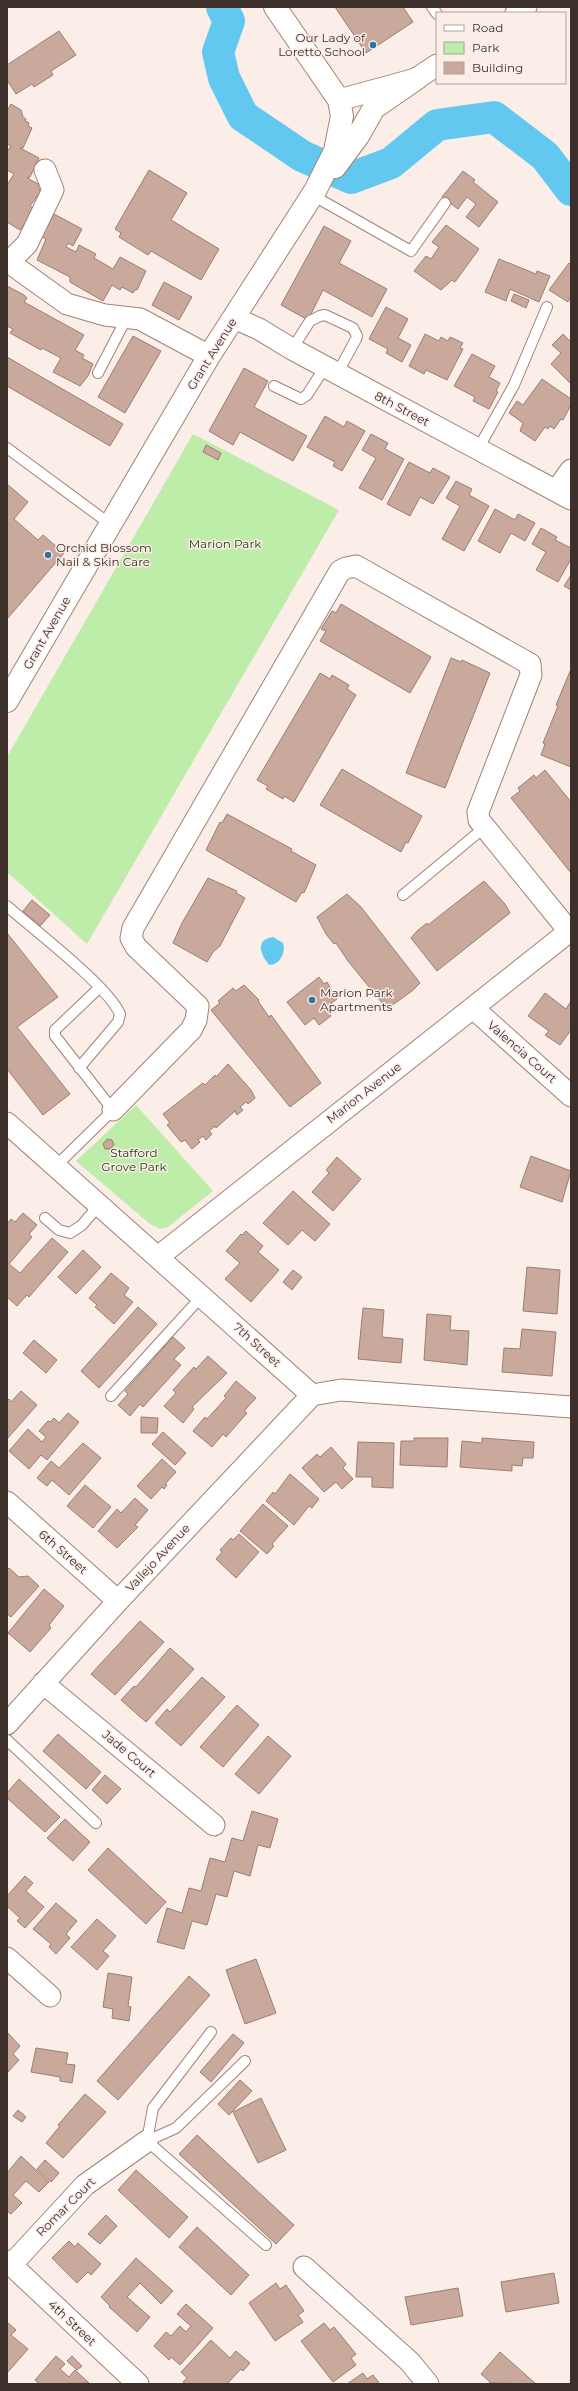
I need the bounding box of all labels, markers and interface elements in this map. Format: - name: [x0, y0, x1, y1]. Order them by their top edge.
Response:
- legend: [436, 12, 566, 84]
- text: Road: [472, 20, 503, 35]
- place label: Our Lady of Loretto School: [278, 30, 366, 59]
- marker: Our Lady of Loretto School: [368, 40, 378, 50]
- text: Park: [472, 40, 500, 55]
- text: Building: [472, 60, 523, 75]
- street label: Grant Avenue: [183, 315, 240, 393]
- street label: 8th Street: [372, 388, 432, 429]
- park label: Marion Park: [189, 536, 262, 551]
- place label: Orchid Blossom Nail & Skin Care: [56, 540, 152, 569]
- marker: Orchid Blossom Nail & Skin Care: [43, 550, 53, 560]
- street label: Grant Avenue: [20, 593, 74, 672]
- place label: Marion Park Apartments: [320, 985, 394, 1014]
- marker: Marion Park Apartments: [307, 995, 317, 1005]
- street label: Valencia Court: [485, 1017, 560, 1086]
- street label: Marion Avenue: [323, 1059, 404, 1126]
- park label: Stafford Grove Park: [101, 1145, 168, 1174]
- street label: 7th Street: [230, 1319, 284, 1370]
- street label: Vallejo Avenue: [122, 1520, 193, 1595]
- street label: 6th Street: [36, 1526, 91, 1577]
- street label: Jade Court: [99, 1726, 159, 1780]
- street label: Romar Court: [33, 2174, 98, 2239]
- street label: 4th Street: [45, 2297, 100, 2349]

